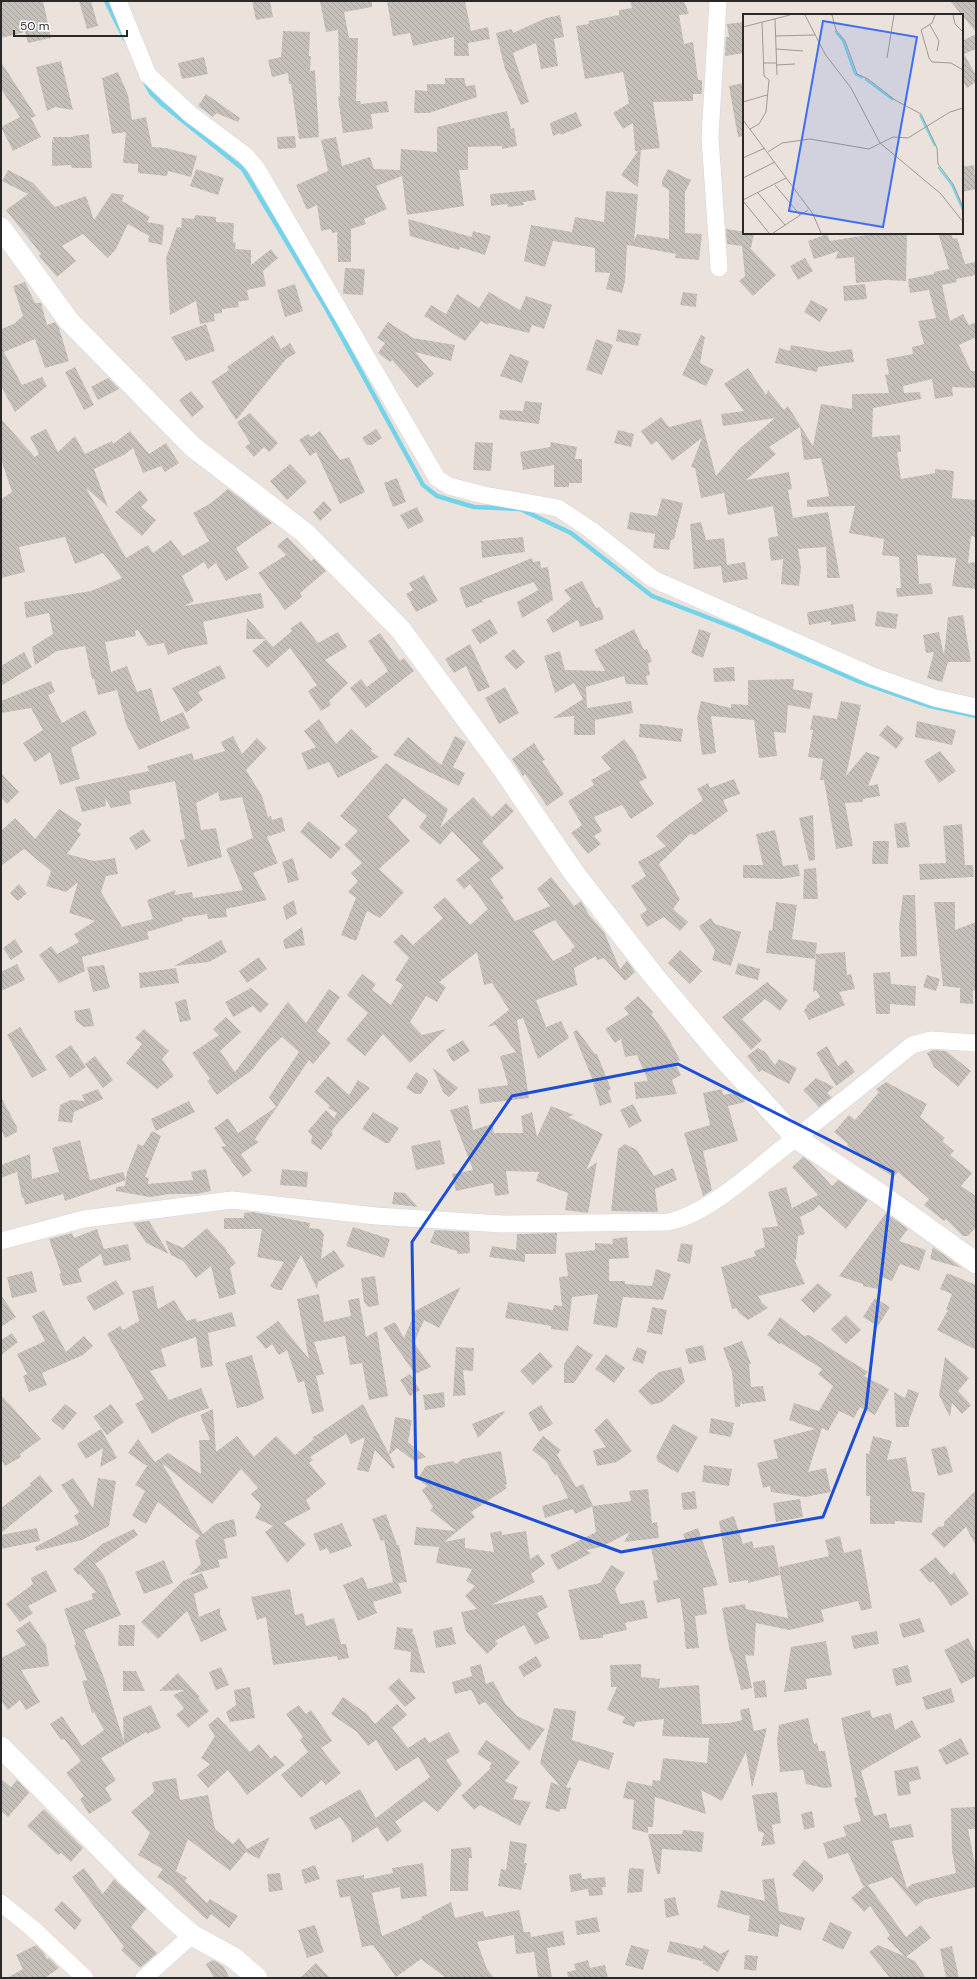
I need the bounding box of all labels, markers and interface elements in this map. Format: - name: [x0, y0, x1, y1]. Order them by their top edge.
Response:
- scale bar: [14, 12, 127, 38]
- inset map: [743, 14, 963, 234]
- text: 50 m: [20, 18, 49, 34]

